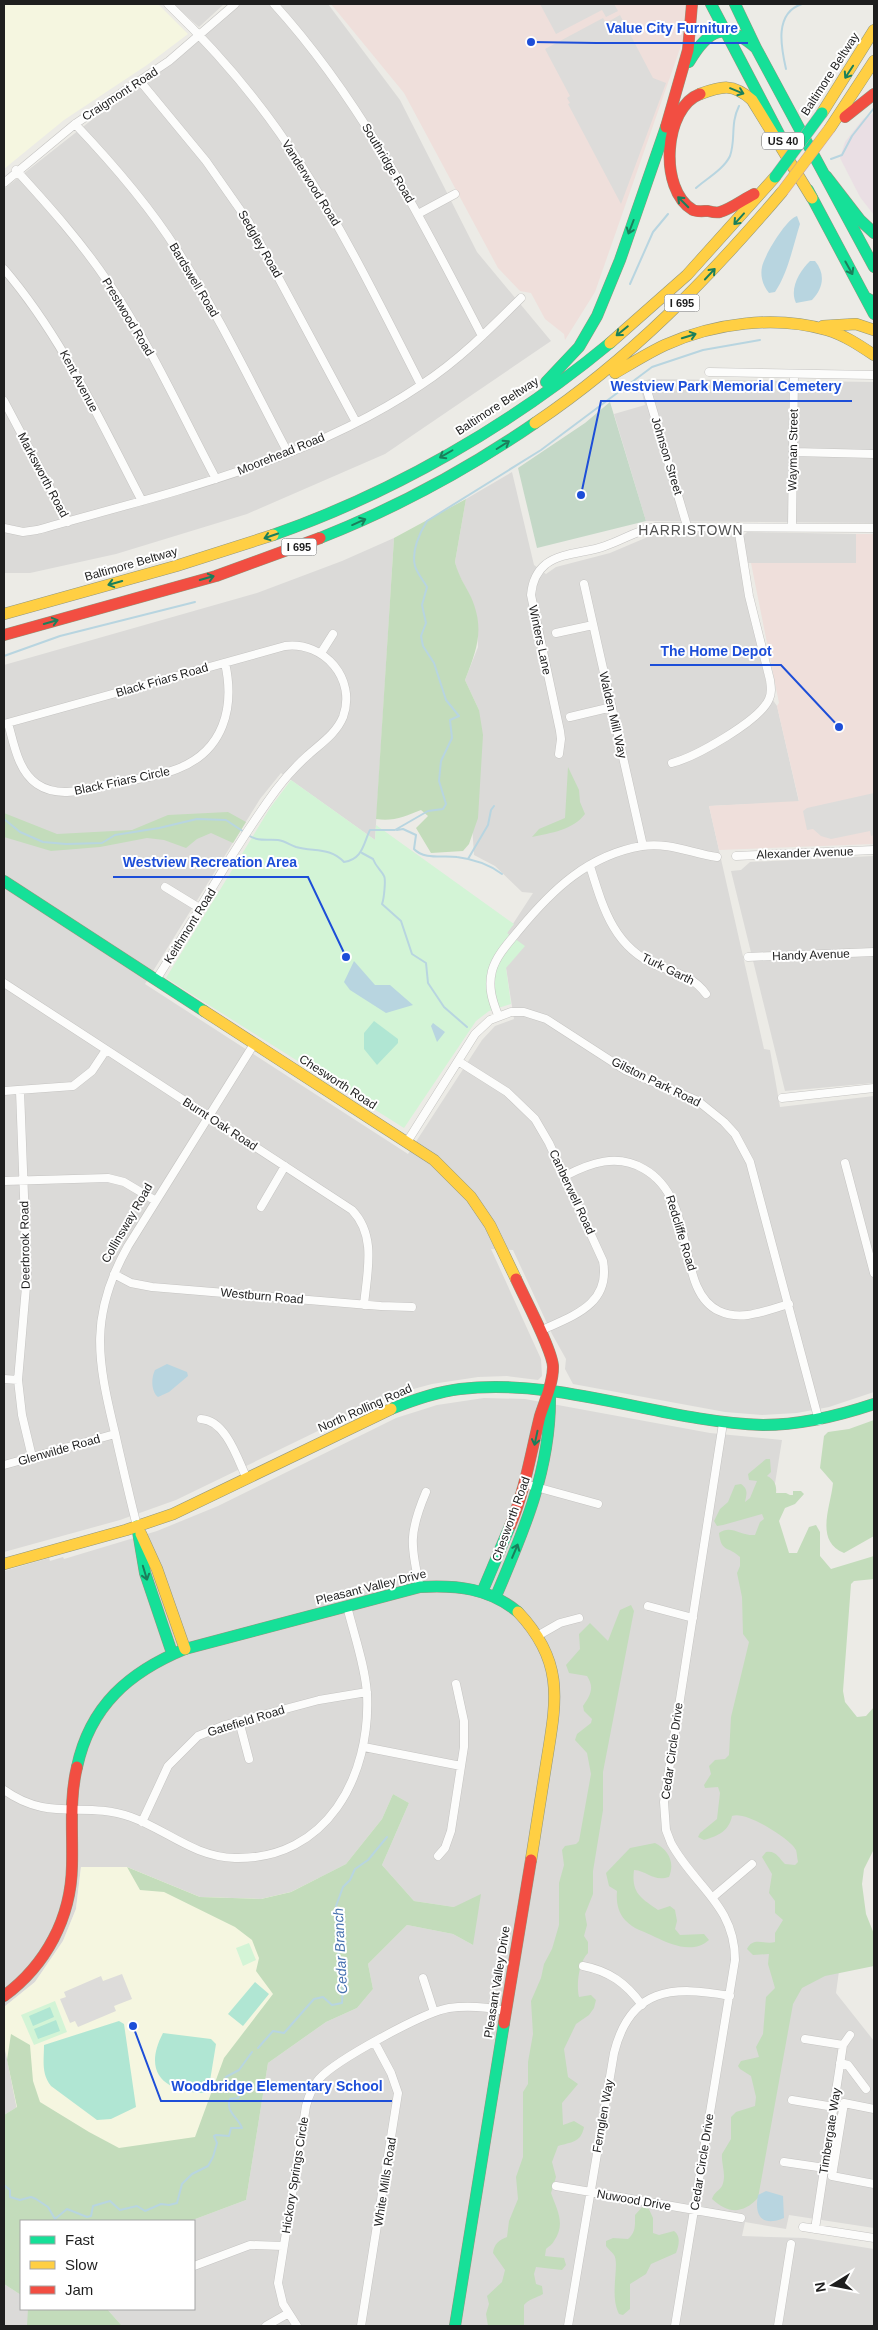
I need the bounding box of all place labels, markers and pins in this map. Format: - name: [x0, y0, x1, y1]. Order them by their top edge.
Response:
- callout: Value City Furniture: [596, 14, 748, 43]
- callout: Westview Park Memorial Cemetery: [601, 372, 852, 401]
- callout: The Home Depot: [650, 636, 781, 665]
- callout: Westview Recreation Area: [113, 848, 308, 877]
- callout: Woodbridge Elementary School: [161, 2072, 392, 2101]

